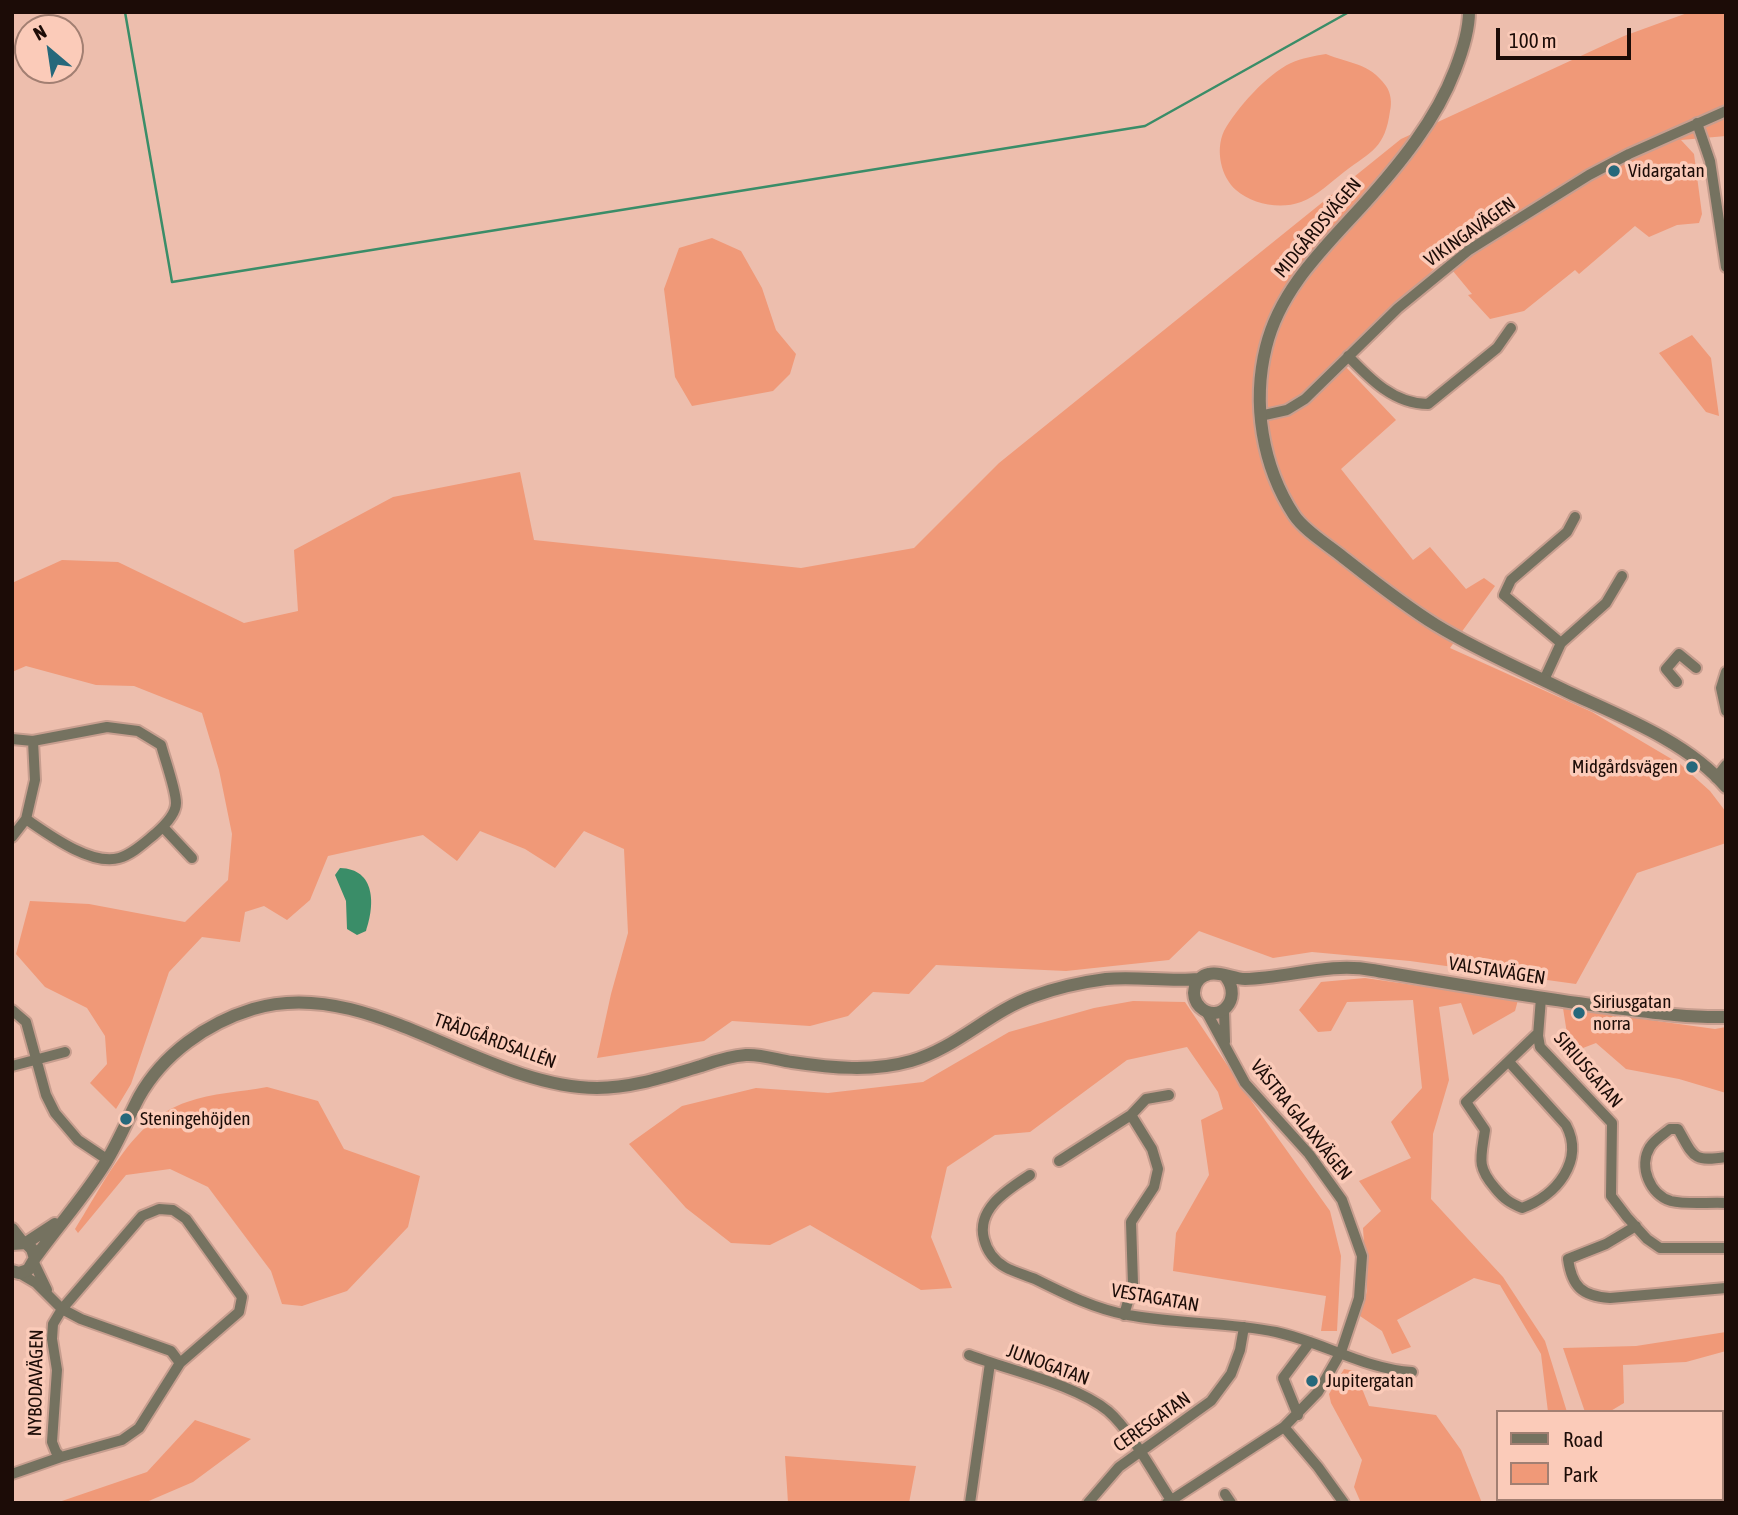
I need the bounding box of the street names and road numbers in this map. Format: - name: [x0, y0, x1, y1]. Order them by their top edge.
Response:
- street label: MIDGÅRDSVÄGEN: [1270, 173, 1366, 283]
- street label: VIKINGAVÄGEN: [1420, 192, 1520, 272]
- street label: VALSTAVÄGEN: [1447, 952, 1547, 990]
- street label: TRÄDGÅRDSALLÉN: [431, 1008, 559, 1074]
- street label: SIRIUSGATAN: [1549, 1027, 1627, 1113]
- street label: VÄSTRA GALAXVÄGEN: [1246, 1055, 1356, 1185]
- street label: VESTAGATAN: [1109, 1279, 1201, 1317]
- street label: NYBODAVÄGEN: [24, 1329, 48, 1437]
- street label: JUNOGATAN: [1004, 1340, 1092, 1390]
- street label: CERESGATAN: [1109, 1387, 1195, 1457]

